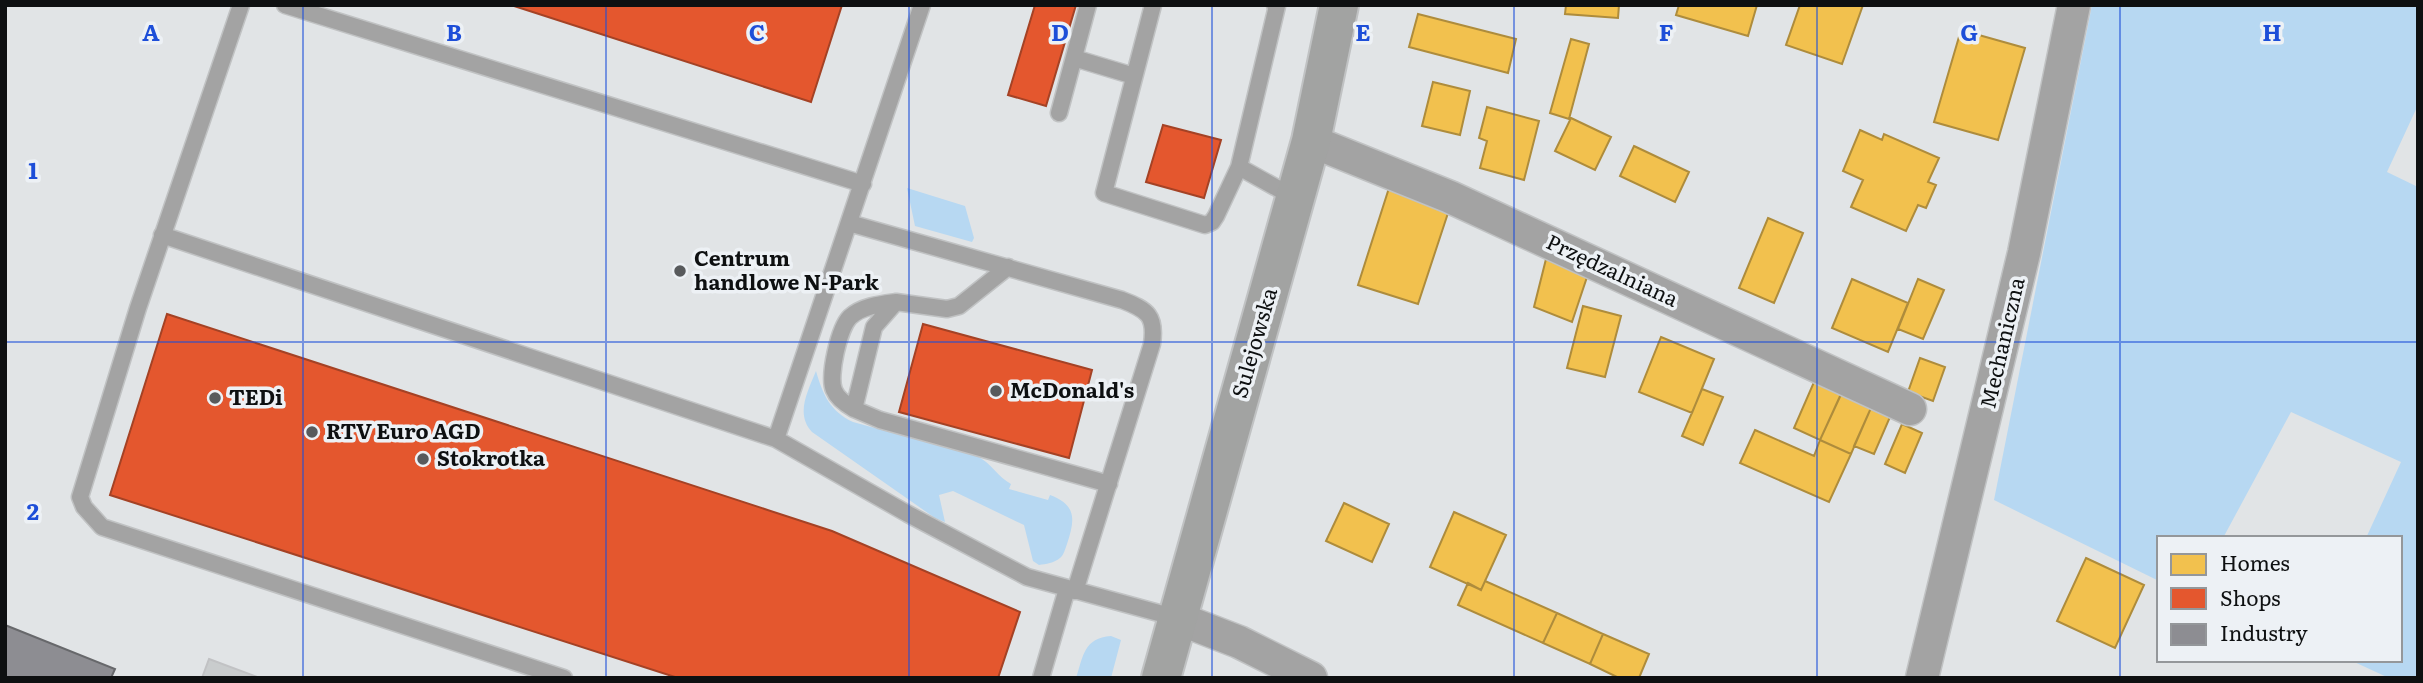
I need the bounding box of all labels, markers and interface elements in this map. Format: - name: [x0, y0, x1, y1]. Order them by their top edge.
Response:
- text: A: [142, 14, 160, 48]
- text: B: [446, 14, 462, 48]
- text: C: [749, 14, 765, 48]
- text: D: [1051, 14, 1069, 48]
- text: E: [1355, 14, 1371, 48]
- text: F: [1659, 14, 1674, 48]
- text: G: [1960, 14, 1978, 48]
- text: H: [2262, 14, 2282, 48]
- text: 1: [28, 152, 38, 186]
- street label: Przędzalniana: [1542, 225, 1685, 313]
- place label: Centrum handlowe N-Park: [694, 241, 880, 296]
- marker: Centrum handlowe N-Park: [672, 263, 688, 279]
- street label: Mechaniczna: [1970, 273, 2031, 411]
- street label: Sulejowska: [1222, 283, 1283, 401]
- place label: McDonald's: [1010, 373, 1134, 404]
- place label: TEDi: [229, 380, 283, 411]
- marker: McDonald's: [988, 383, 1004, 399]
- marker: TEDi: [207, 390, 223, 406]
- place label: RTV Euro AGD: [326, 414, 481, 445]
- marker: RTV Euro AGD: [304, 424, 320, 440]
- place label: Stokrotka: [437, 441, 546, 472]
- marker: Stokrotka: [415, 451, 431, 467]
- text: 2: [27, 493, 39, 527]
- legend: [2157, 536, 2402, 662]
- text: Homes: [2220, 546, 2290, 577]
- text: Shops: [2220, 581, 2281, 612]
- text: Industry: [2220, 616, 2308, 647]

